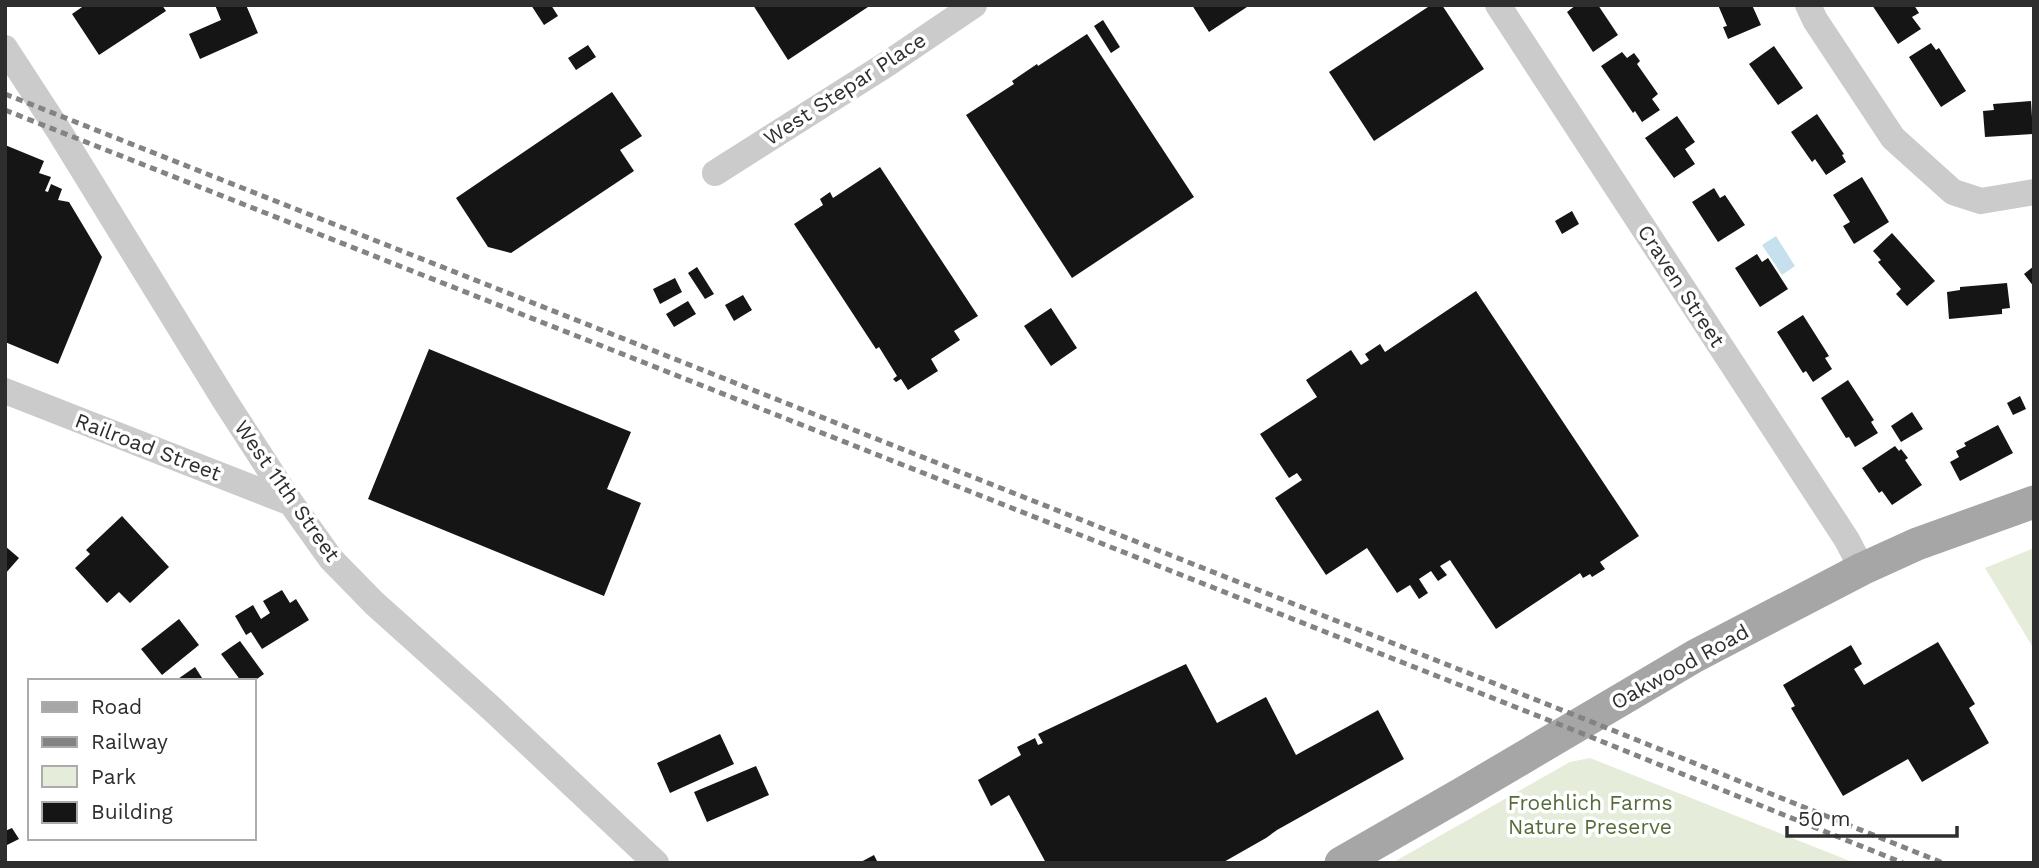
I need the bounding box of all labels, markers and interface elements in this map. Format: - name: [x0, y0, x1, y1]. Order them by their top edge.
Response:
- street label: West Stepar Place: [759, 27, 930, 150]
- street label: Craven Street: [1633, 220, 1730, 352]
- street label: Railroad Street: [72, 407, 225, 486]
- street label: West 11th Street: [229, 415, 346, 566]
- street label: Oakwood Road: [1607, 618, 1753, 715]
- legend: [28, 679, 256, 840]
- text: Road: [91, 694, 142, 719]
- text: Railway: [91, 729, 168, 754]
- text: Park: [91, 764, 136, 789]
- park label: Froehlich Farms Nature Preserve: [1507, 790, 1673, 839]
- scale bar: [1787, 794, 1957, 838]
- text: Building: [91, 799, 173, 824]
- text: 50 m: [1798, 806, 1850, 831]

